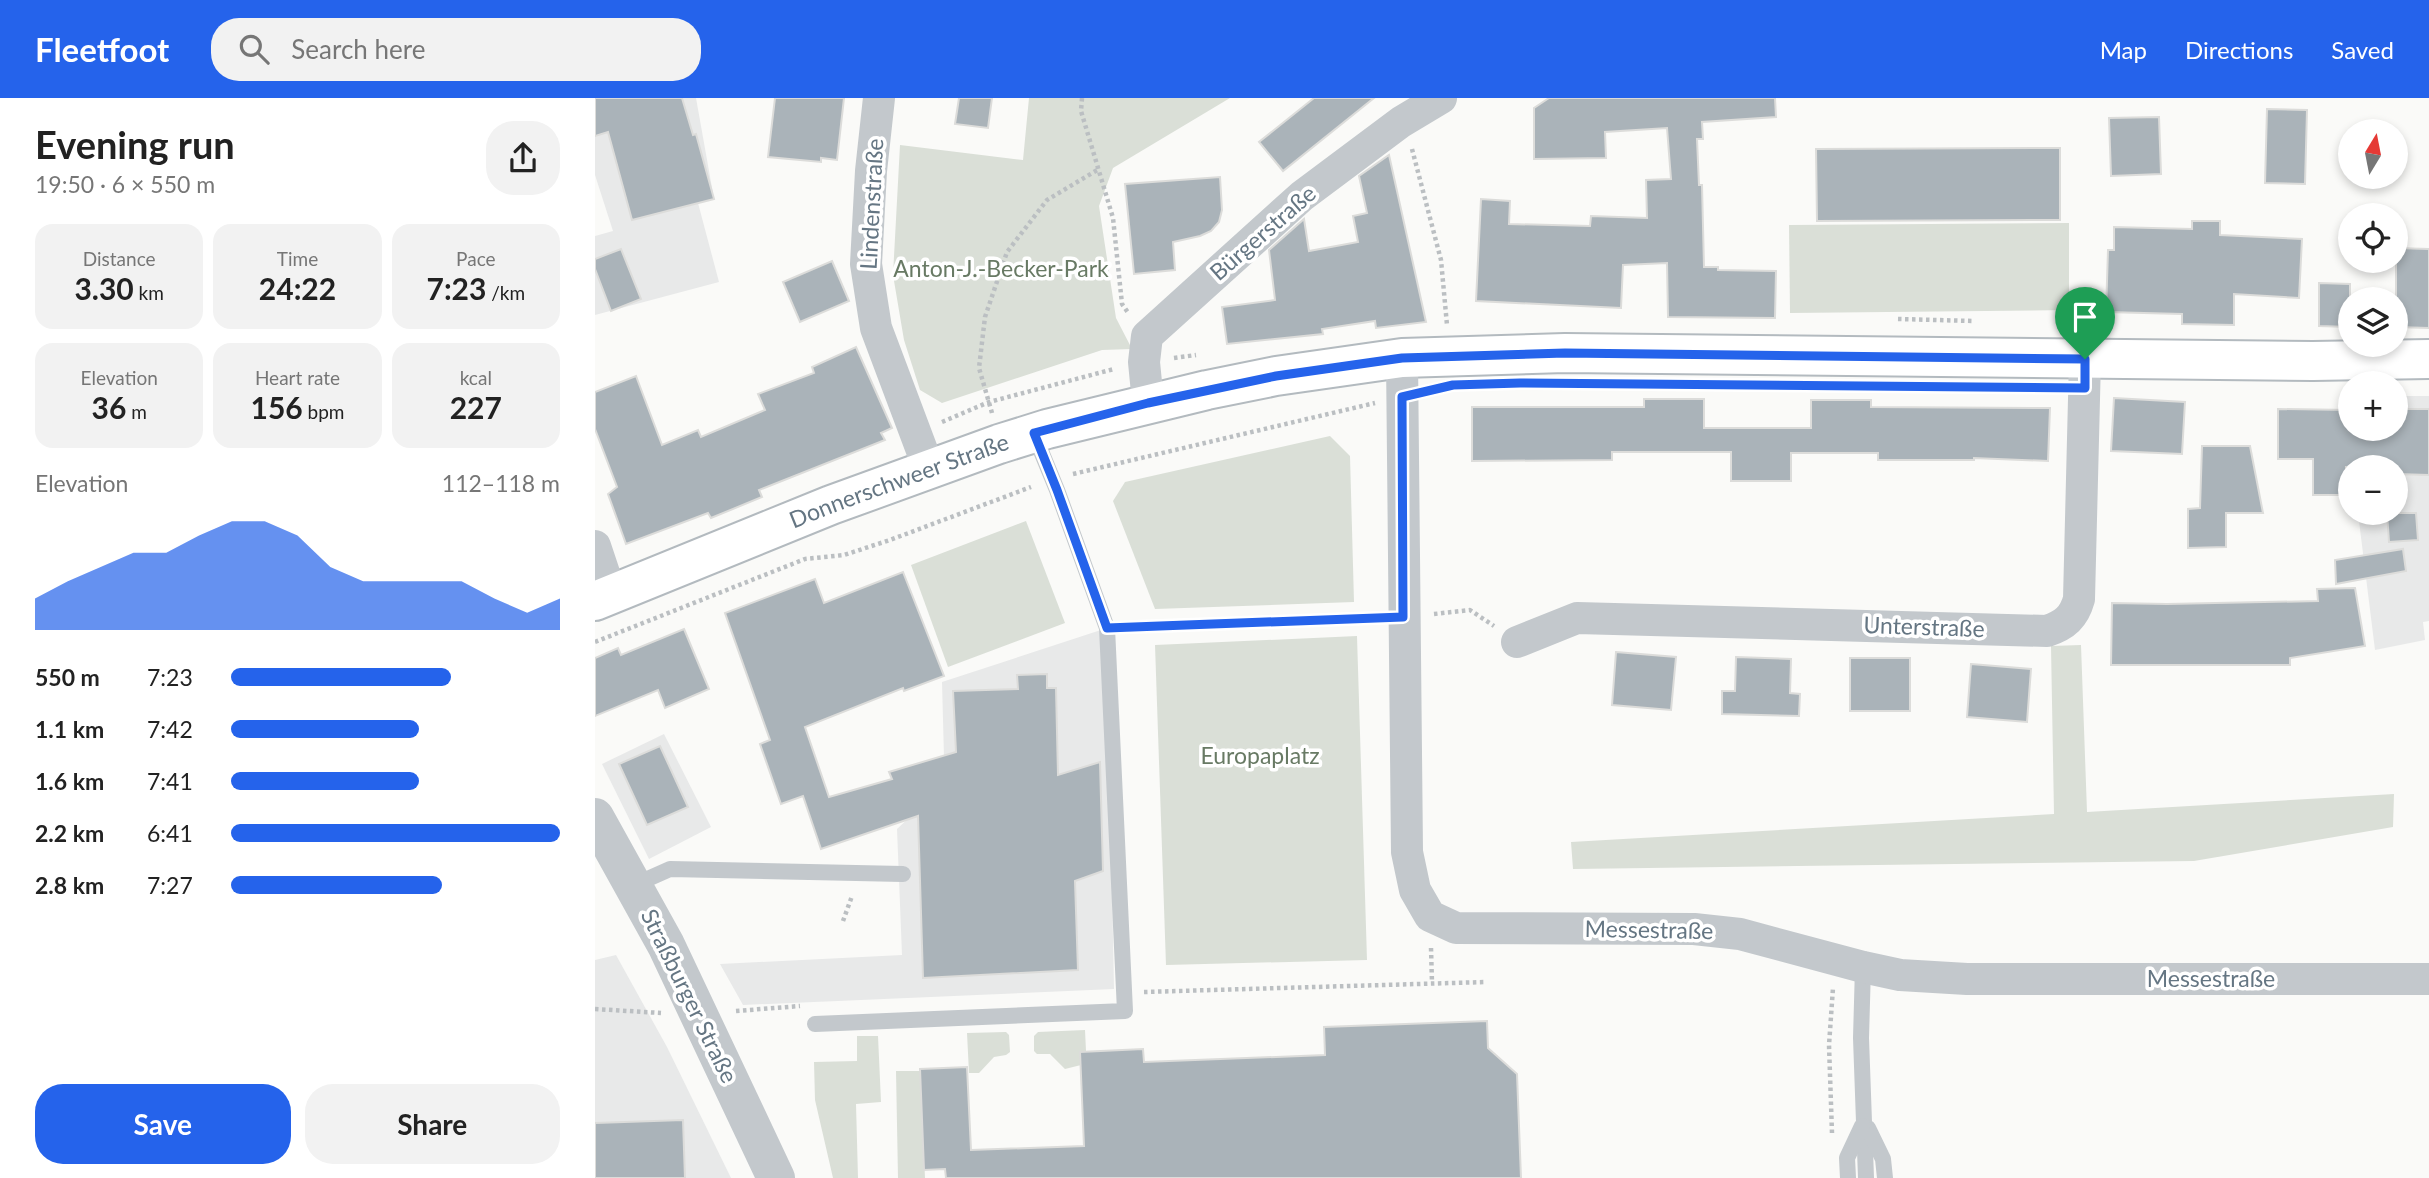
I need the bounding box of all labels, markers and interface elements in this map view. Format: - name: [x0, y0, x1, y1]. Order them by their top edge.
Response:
- search box: [211, 18, 701, 81]
- text: Fleetfoot: [35, 29, 169, 69]
- icon: search: [235, 30, 273, 68]
- text: Search here: [291, 33, 425, 65]
- text: Map: [2100, 35, 2147, 64]
- text: Directions: [2185, 35, 2293, 64]
- text: Saved: [2331, 35, 2394, 64]
- north arrow: [2338, 119, 2408, 189]
- map controls: [2338, 119, 2408, 525]
- text: Evening run: [35, 121, 235, 167]
- button: share: [486, 121, 560, 195]
- street label: Lindenstraße: [854, 138, 888, 270]
- text: 19:50 · 6 × 550 m: [35, 170, 215, 198]
- street label: Bürgerstraße: [1204, 179, 1321, 286]
- button: locate: [2338, 203, 2408, 273]
- text: Distance: [83, 247, 156, 270]
- text: Time: [277, 247, 318, 270]
- text: Pace: [456, 247, 496, 270]
- park label: Anton-J.-Becker-Park: [893, 254, 1109, 282]
- text: 3.30: [74, 270, 134, 306]
- text: 24:22: [259, 270, 336, 306]
- text: 7:23: [426, 270, 486, 306]
- text: km: [134, 281, 164, 304]
- text: /km: [486, 281, 525, 304]
- pin: [2055, 287, 2115, 359]
- button: layers: [2338, 287, 2408, 357]
- icon: arrive: [2066, 298, 2104, 336]
- text: Elevation: [81, 366, 158, 389]
- text: Heart rate: [255, 366, 340, 389]
- text: kcal: [460, 366, 492, 389]
- button: +: [2338, 371, 2408, 441]
- text: 36: [92, 389, 126, 425]
- text: 156: [251, 389, 303, 425]
- text: 227: [450, 389, 502, 425]
- text: m: [126, 400, 147, 423]
- text: bpm: [303, 400, 344, 423]
- street label: Donnerschweer Straße: [785, 427, 1012, 533]
- button: −: [2338, 455, 2408, 525]
- text: Elevation: [35, 469, 128, 497]
- text: 112–118 m: [442, 469, 560, 497]
- street label: Unterstraße: [1863, 610, 1985, 642]
- text: 550 m: [35, 663, 100, 691]
- text: 7:23: [147, 663, 193, 691]
- text: 1.1 km: [35, 715, 104, 743]
- text: 7:42: [147, 715, 193, 743]
- park label: Europaplatz: [1200, 741, 1320, 769]
- text: 1.6 km: [35, 767, 104, 795]
- text: 7:41: [147, 767, 193, 795]
- text: 2.2 km: [35, 819, 104, 847]
- text: 6:41: [147, 819, 193, 847]
- text: 2.8 km: [35, 871, 104, 899]
- text: 7:27: [147, 871, 193, 899]
- street label: Straßburger Straße: [636, 904, 744, 1087]
- street label: Messestraße: [1585, 914, 1714, 944]
- street label: Messestraße: [2147, 964, 2275, 992]
- button: Save: [35, 1084, 291, 1164]
- button: Share: [305, 1084, 560, 1164]

